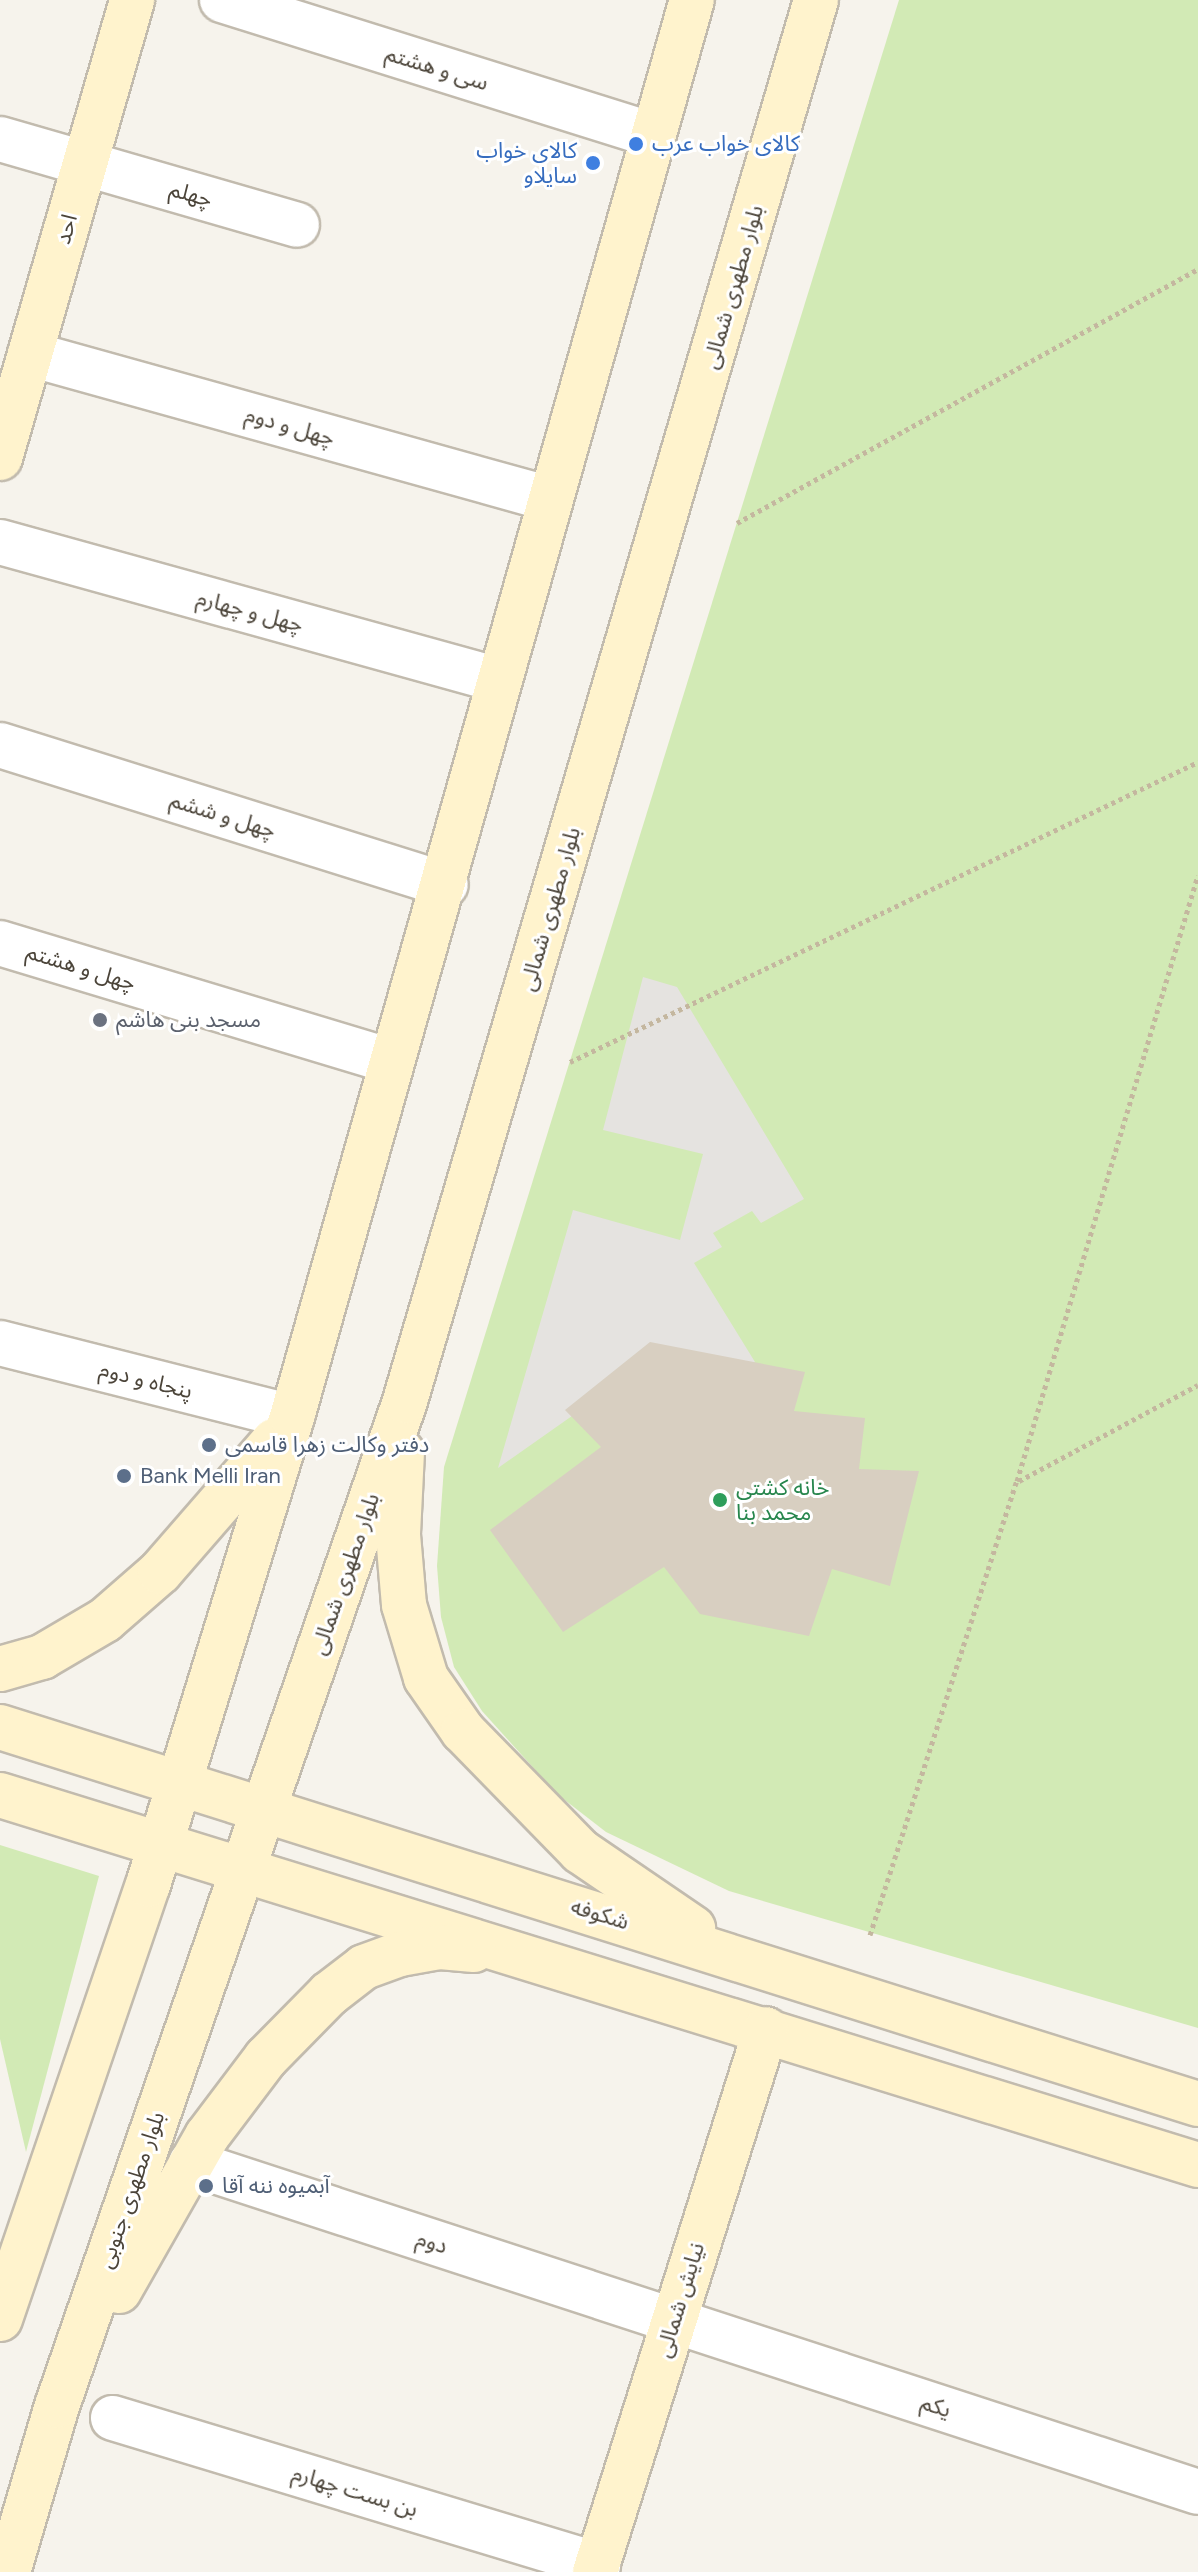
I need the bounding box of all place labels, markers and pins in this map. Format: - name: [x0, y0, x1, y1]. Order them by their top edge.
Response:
- place label: کالای خواب عرب: [652, 131, 800, 157]
- marker: کالای خواب عرب: [627, 135, 645, 153]
- place label: کالای خواب سایلاو: [476, 137, 577, 188]
- marker: کالای خواب سایلاو: [584, 154, 602, 172]
- place label: مسجد بنی هاشم: [116, 1007, 261, 1033]
- marker: مسجد بنی هاشم: [91, 1011, 109, 1029]
- place label: دفتر وکالت زهرا قاسمی: [225, 1432, 429, 1458]
- marker: دفتر وکالت زهرا قاسمی: [200, 1436, 218, 1454]
- place label: Bank Melli Iran: [140, 1463, 281, 1489]
- marker: Bank Melli Iran: [115, 1467, 133, 1485]
- place label: خانه کشتی محمد بنا: [736, 1474, 830, 1526]
- marker: خانه کشتی محمد بنا: [711, 1491, 729, 1509]
- place label: آبمیوه ننه آقا: [222, 2173, 330, 2199]
- marker: آبمیوه ننه آقا: [197, 2177, 215, 2195]

